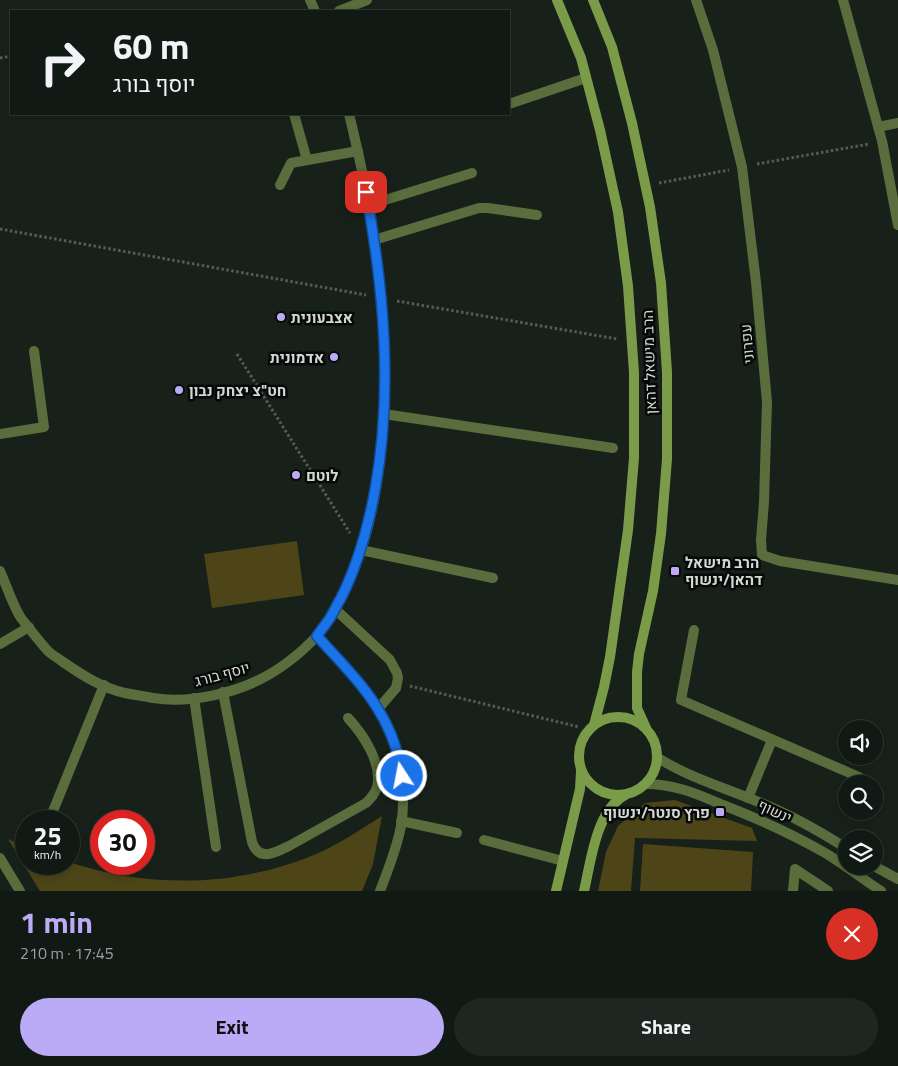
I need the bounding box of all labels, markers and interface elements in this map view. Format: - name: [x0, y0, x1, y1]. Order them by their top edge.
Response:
- text: 60 m: [113, 19, 189, 73]
- icon: right: [30, 30, 95, 95]
- text: יוסף בורג: [113, 67, 195, 101]
- pin: [345, 171, 387, 213]
- icon: arrive: [352, 178, 380, 206]
- place label: אצבעונית: [291, 306, 353, 329]
- street label: הרב מישאל דהאן: [636, 309, 662, 415]
- marker: אצבעונית: [275, 311, 287, 323]
- street label: עפרוני: [734, 323, 760, 365]
- place label: אדמונית: [270, 346, 324, 369]
- marker: אדמונית: [328, 351, 340, 363]
- place label: חט"צ יצחק נבון: [189, 379, 286, 402]
- marker: חט"צ יצחק נבון: [173, 384, 185, 396]
- place label: לוטם: [306, 464, 338, 487]
- marker: לוטם: [290, 469, 302, 481]
- place label: הרב מישאל דהאן/ינשוף: [685, 551, 763, 591]
- marker: הרב מישאל דהאן/ינשוף: [669, 565, 681, 577]
- street label: יוסף בורג: [192, 656, 252, 692]
- map controls: [838, 720, 883, 875]
- button: sound: [838, 720, 883, 765]
- position arrow: [375, 749, 427, 801]
- button: search: [838, 775, 883, 820]
- street label: ינשוף: [754, 793, 796, 829]
- place label: פרץ סנטר/ינשוף: [603, 801, 710, 824]
- marker: פרץ סנטר/ינשוף: [714, 806, 726, 818]
- speed limit sign: 30: [90, 810, 155, 875]
- text: 25: [33, 817, 62, 855]
- button: layers: [838, 830, 883, 875]
- text: km/h: [34, 845, 61, 864]
- text: 1 min: [20, 899, 93, 945]
- button: close: [826, 908, 878, 960]
- text: 210 m · 17:45: [20, 941, 114, 965]
- button: Exit: [20, 998, 444, 1056]
- button: Share: [454, 998, 878, 1056]

